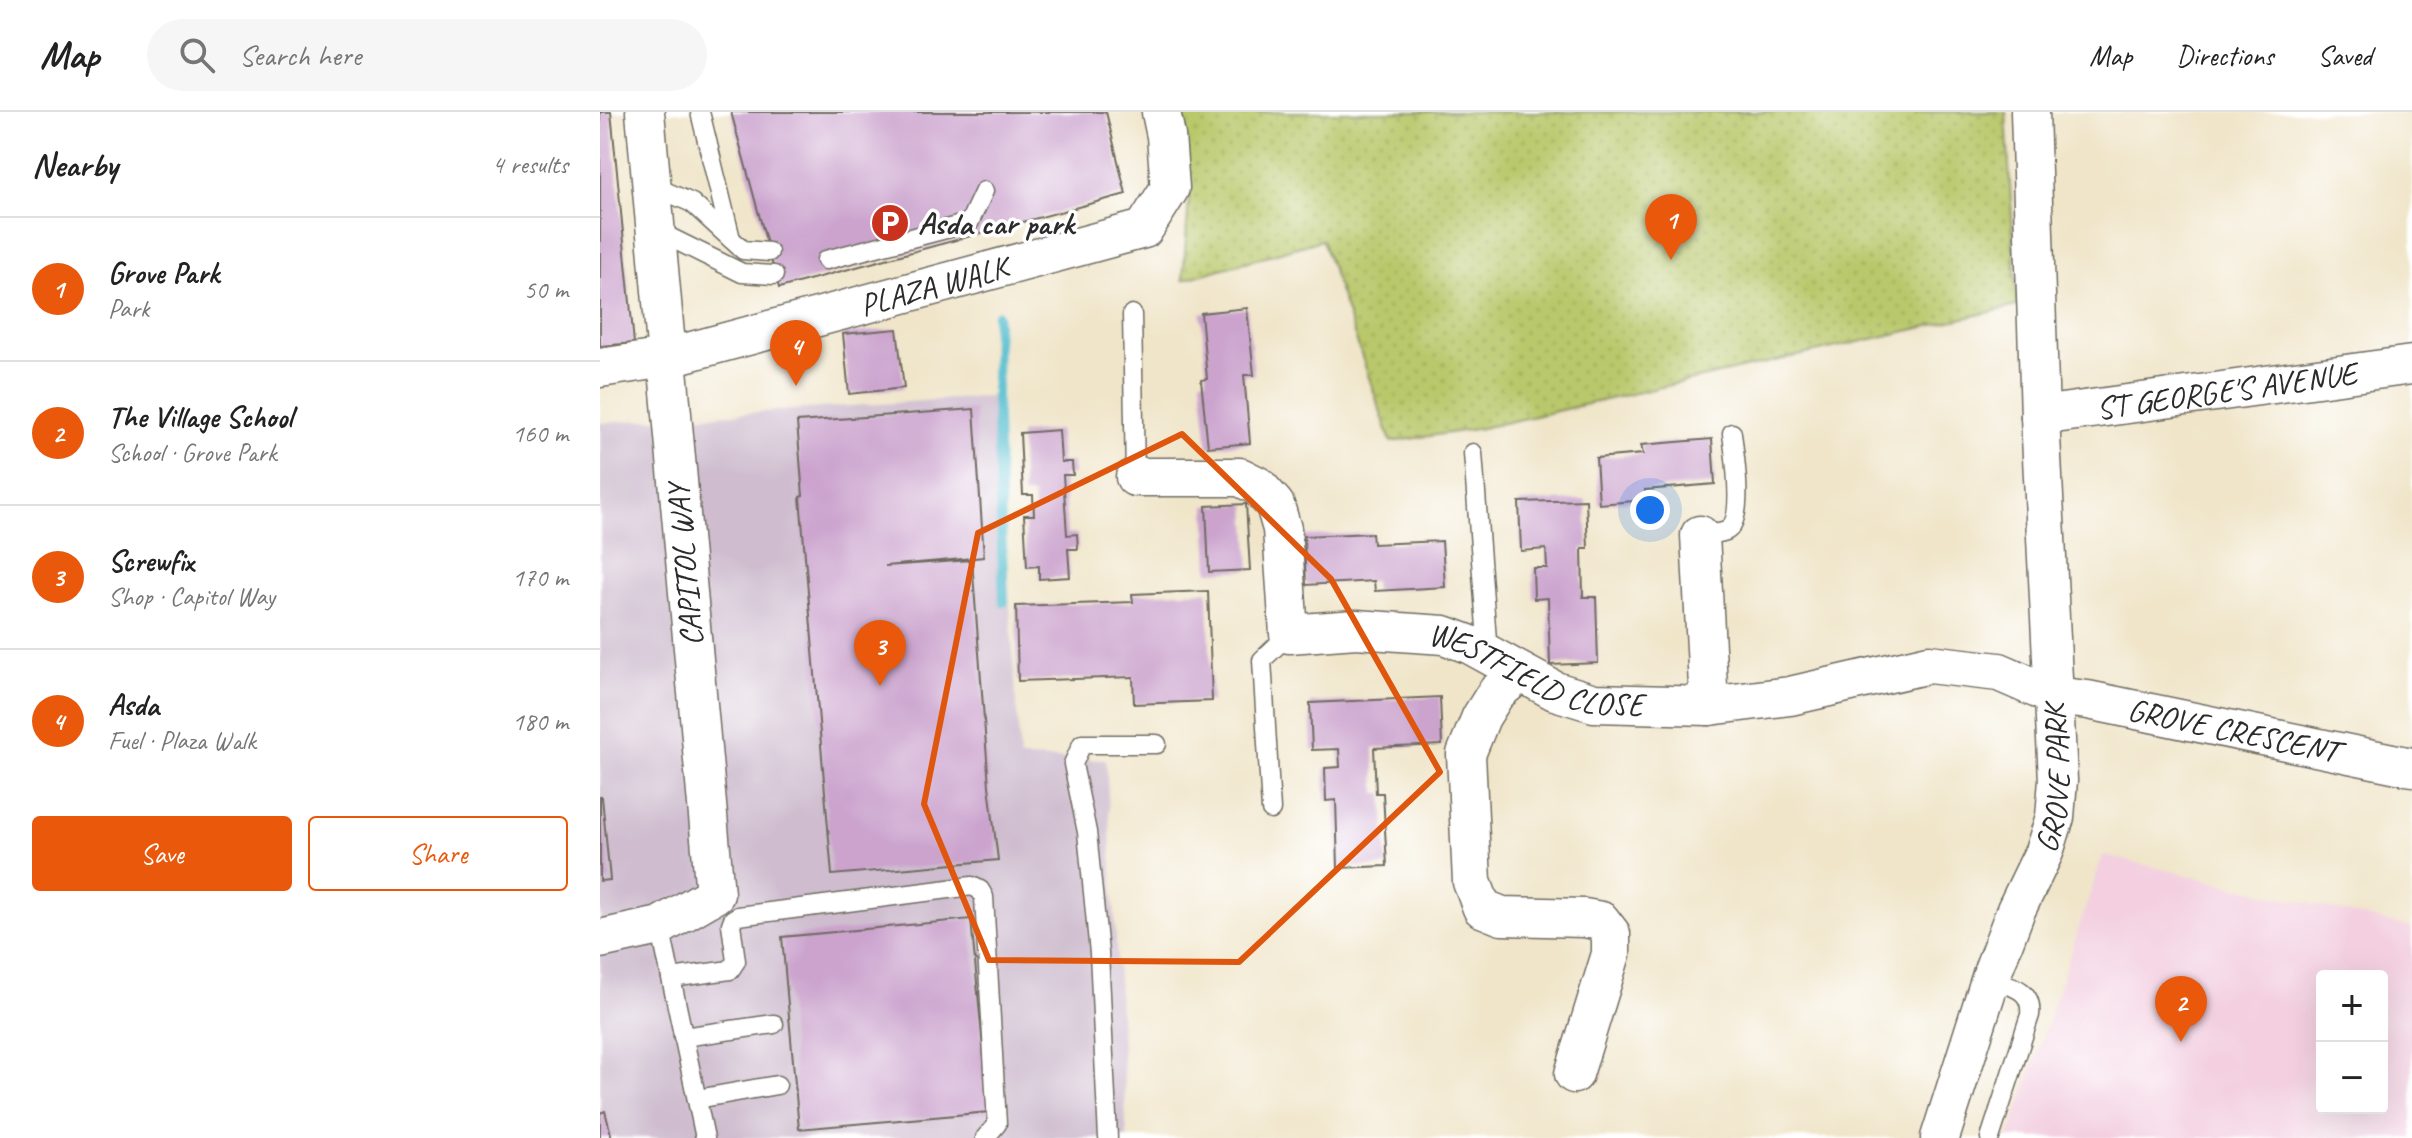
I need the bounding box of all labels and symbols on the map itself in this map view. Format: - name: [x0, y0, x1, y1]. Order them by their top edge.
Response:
- pin: 1: [1645, 194, 1697, 260]
- parking icon: Asda car park: [869, 202, 911, 244]
- place label: Asda car park: [918, 203, 1077, 244]
- street label: PLAZA WALK: [855, 245, 1017, 325]
- pin: 4: [770, 320, 822, 386]
- street label: ST GEORGE'S AVENUE: [2094, 352, 2363, 429]
- street label: CAPITOL WAY: [657, 478, 713, 648]
- your location: [1630, 490, 1670, 530]
- street label: WESTFIELD CLOSE: [1427, 614, 1648, 725]
- pin: 3: [854, 620, 906, 686]
- street label: GROVE CRESCENT: [2124, 688, 2350, 773]
- street label: GROVE PARK: [2025, 698, 2079, 857]
- pin: 2: [2155, 976, 2207, 1042]

